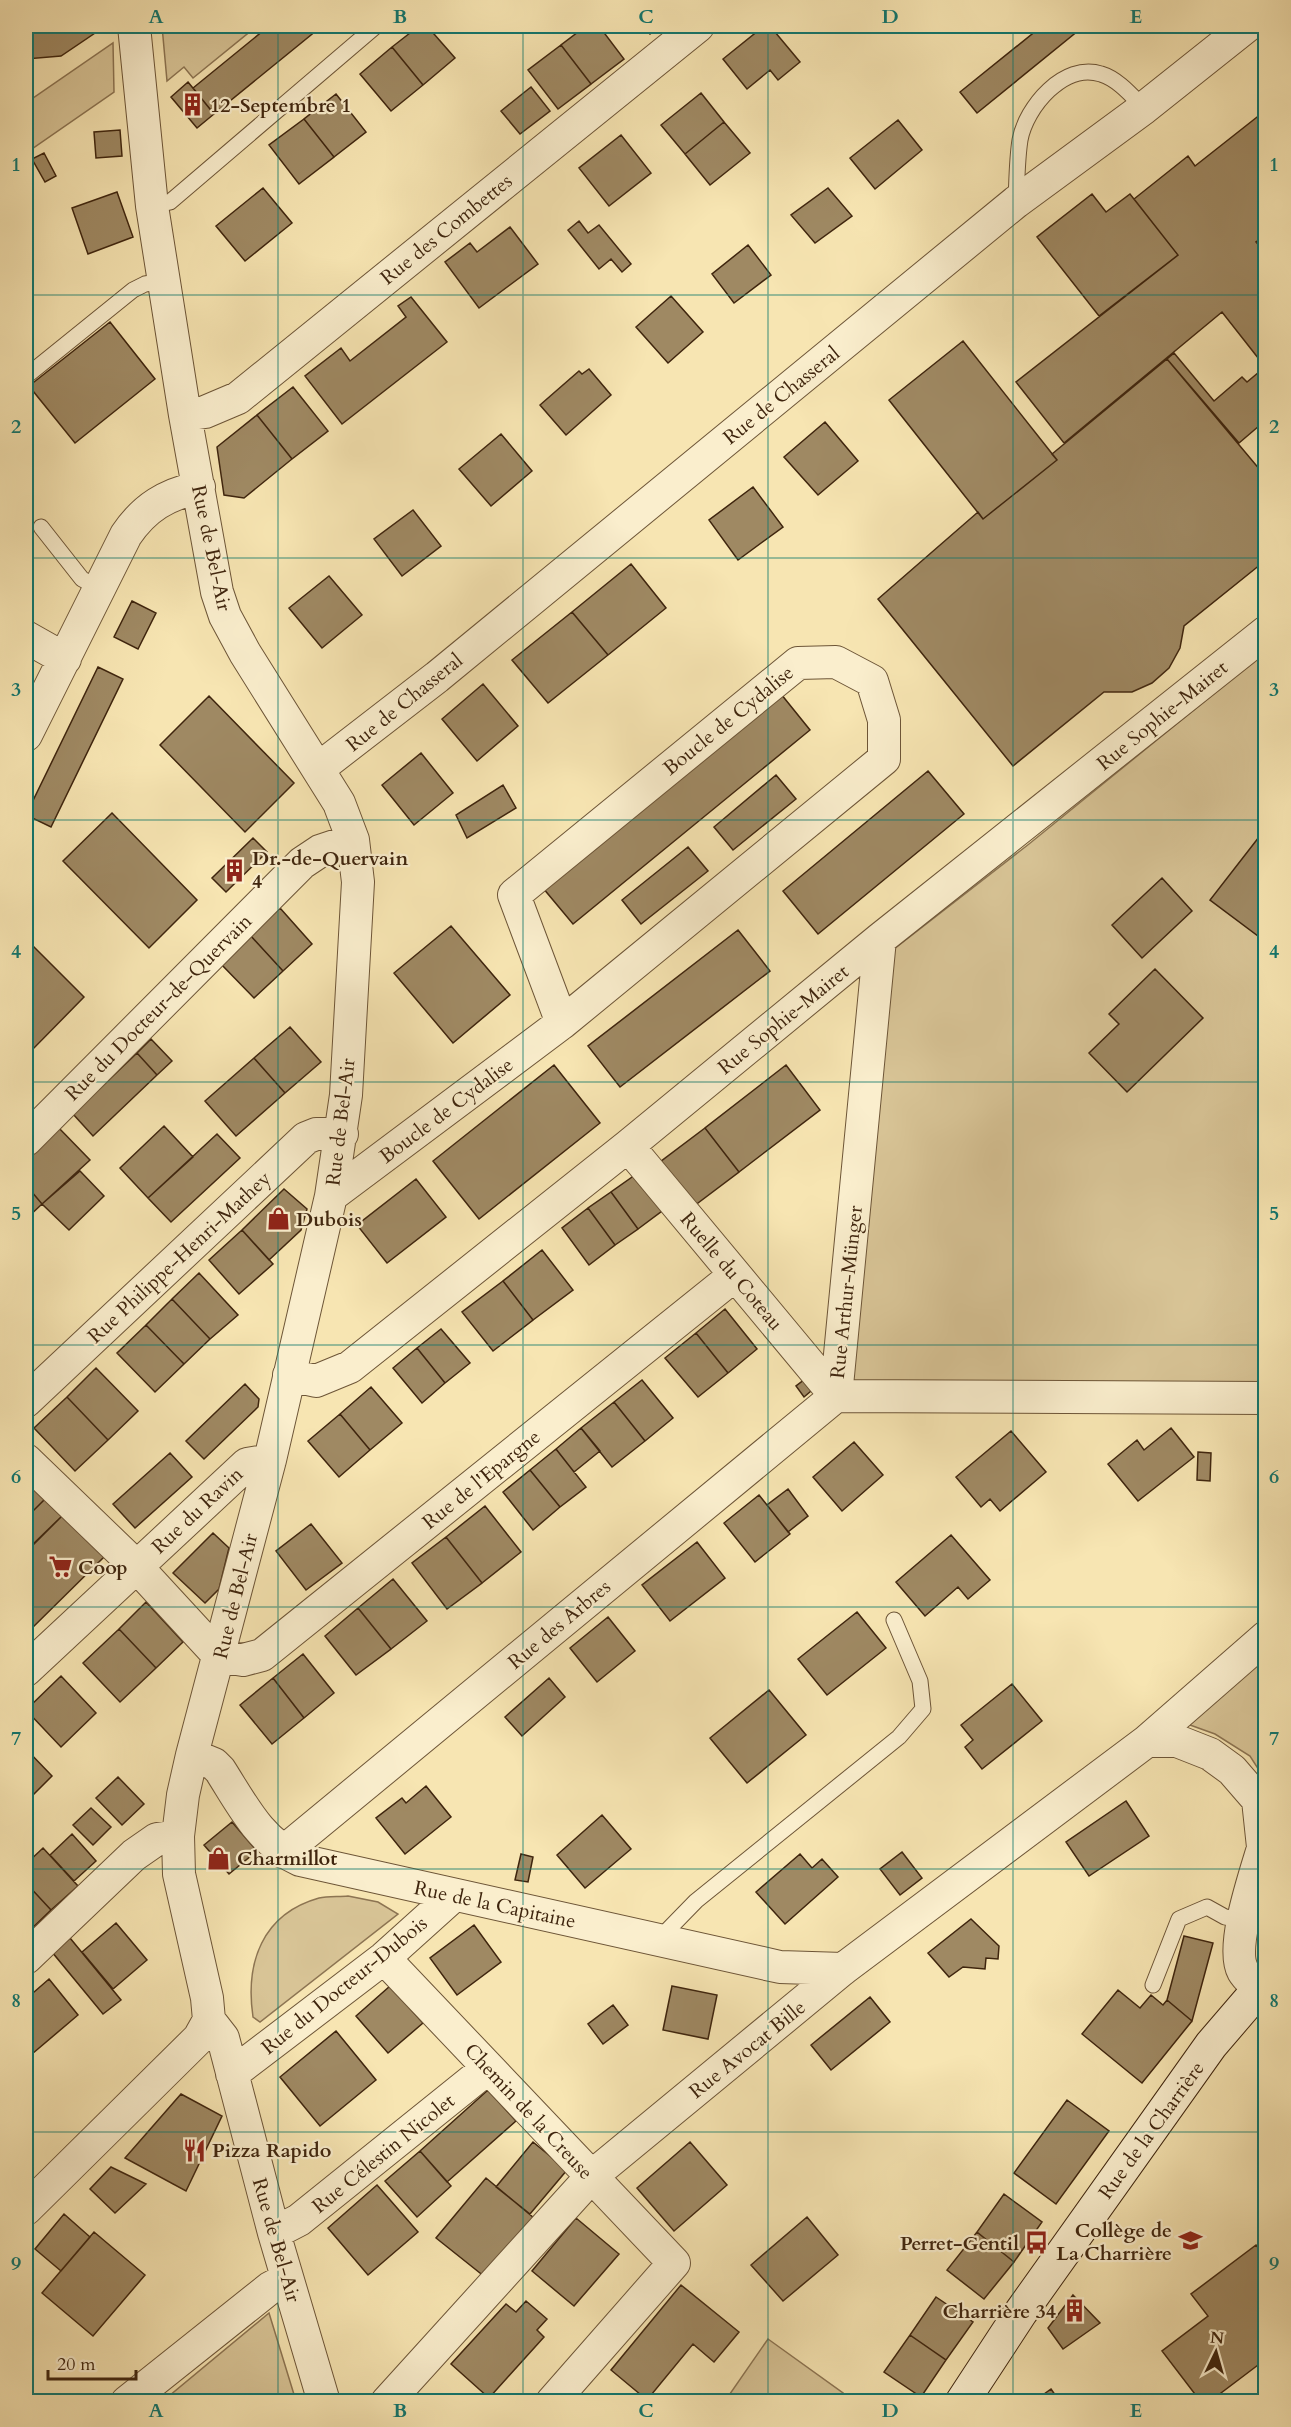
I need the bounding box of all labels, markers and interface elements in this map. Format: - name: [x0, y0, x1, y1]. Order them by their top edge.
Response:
- text: A: [148, 3, 164, 30]
- text: B: [393, 3, 407, 30]
- text: C: [638, 3, 654, 30]
- text: D: [881, 3, 899, 30]
- text: E: [1130, 3, 1142, 30]
- building icon: 12-Septembre 1: [179, 92, 205, 118]
- place label: 12-Septembre 1: [210, 92, 351, 119]
- text: 1: [11, 151, 21, 178]
- text: 1: [1269, 151, 1279, 178]
- street label: Rue des Combettes: [375, 168, 518, 291]
- street label: Rue de Chasseral: [717, 340, 845, 451]
- text: 2: [11, 413, 21, 440]
- text: 2: [1269, 413, 1279, 440]
- street label: Rue de Bel-Air: [185, 483, 238, 614]
- street label: Rue de Chasseral: [340, 647, 468, 758]
- street label: Rue Sophie-Mairet: [1091, 654, 1234, 777]
- street label: Boucle de Cydalise: [657, 659, 799, 781]
- text: 3: [11, 676, 21, 703]
- text: 3: [1269, 676, 1279, 703]
- place label: Dr.-de-Quervain 4: [252, 845, 408, 895]
- building icon: Dr.-de-Quervain 4: [221, 857, 247, 883]
- street label: Rue du Docteur-de-Quervain: [59, 908, 258, 1107]
- text: 4: [11, 938, 21, 965]
- text: 4: [1269, 938, 1279, 965]
- street label: Rue Sophie-Mairet: [712, 958, 855, 1081]
- street label: Boucle de Cydalise: [374, 1051, 519, 1170]
- street label: Rue de Bel-Air: [319, 1056, 362, 1187]
- street label: Rue Philippe-Henri-Mathey: [82, 1165, 277, 1349]
- text: 5: [11, 1200, 21, 1227]
- text: 5: [1269, 1200, 1279, 1227]
- street label: Rue Arthur-Münger: [824, 1203, 869, 1380]
- shop icon: Dubois: [265, 1206, 291, 1232]
- place label: Dubois: [296, 1206, 362, 1233]
- street label: Ruelle du Coteau: [674, 1206, 789, 1336]
- street label: Rue de l'Epargne: [417, 1423, 546, 1535]
- street label: Rue du Ravin: [146, 1461, 249, 1560]
- text: 6: [11, 1463, 21, 1490]
- text: 6: [1269, 1463, 1279, 1490]
- street label: Rue de Bel-Air: [207, 1530, 264, 1662]
- supermarket icon: Coop: [47, 1554, 73, 1580]
- place label: Coop: [78, 1554, 128, 1581]
- street label: Rue des Arbres: [502, 1573, 616, 1675]
- text: 7: [11, 1725, 21, 1752]
- text: 7: [1269, 1725, 1279, 1752]
- shop icon: Charmillot: [206, 1845, 232, 1871]
- place label: Charmillot: [237, 1845, 337, 1872]
- street label: Rue de la Capitaine: [412, 1874, 578, 1935]
- street label: Rue du Docteur-Dubois: [256, 1910, 433, 2061]
- text: 8: [11, 1987, 21, 2014]
- text: 8: [1269, 1987, 1279, 2014]
- street label: Rue Avocat Bille: [683, 1994, 811, 2105]
- street label: Chemin de la Creuse: [458, 2037, 599, 2185]
- street label: Rue de la Charrière: [1092, 2056, 1211, 2205]
- street label: Rue Célestin Nicolet: [306, 2087, 461, 2219]
- restaurant icon: Pizza Rapido: [181, 2137, 207, 2163]
- place label: Pizza Rapido: [212, 2137, 331, 2164]
- street label: Rue de Bel-Air: [246, 2175, 307, 2306]
- place label: Collège de La Charrière: [1056, 2217, 1172, 2267]
- school or university icon: Collège de La Charrière: [1177, 2228, 1203, 2254]
- place label: Perret-Gentil: [900, 2230, 1019, 2257]
- bus stop icon: Perret-Gentil: [1024, 2230, 1050, 2256]
- text: 9: [11, 2250, 21, 2277]
- text: 9: [1269, 2250, 1279, 2277]
- place label: Charrière 34: [942, 2298, 1056, 2325]
- building icon: Charrière 34: [1061, 2298, 1087, 2324]
- north arrow: [1186, 2322, 1246, 2382]
- text: N: [1209, 2326, 1225, 2350]
- scale bar: [48, 2343, 136, 2381]
- text: 20 m: [57, 2352, 96, 2377]
- text: A: [148, 2397, 164, 2424]
- text: B: [393, 2397, 407, 2424]
- text: C: [638, 2397, 654, 2424]
- text: D: [881, 2397, 899, 2424]
- text: E: [1130, 2397, 1142, 2424]

